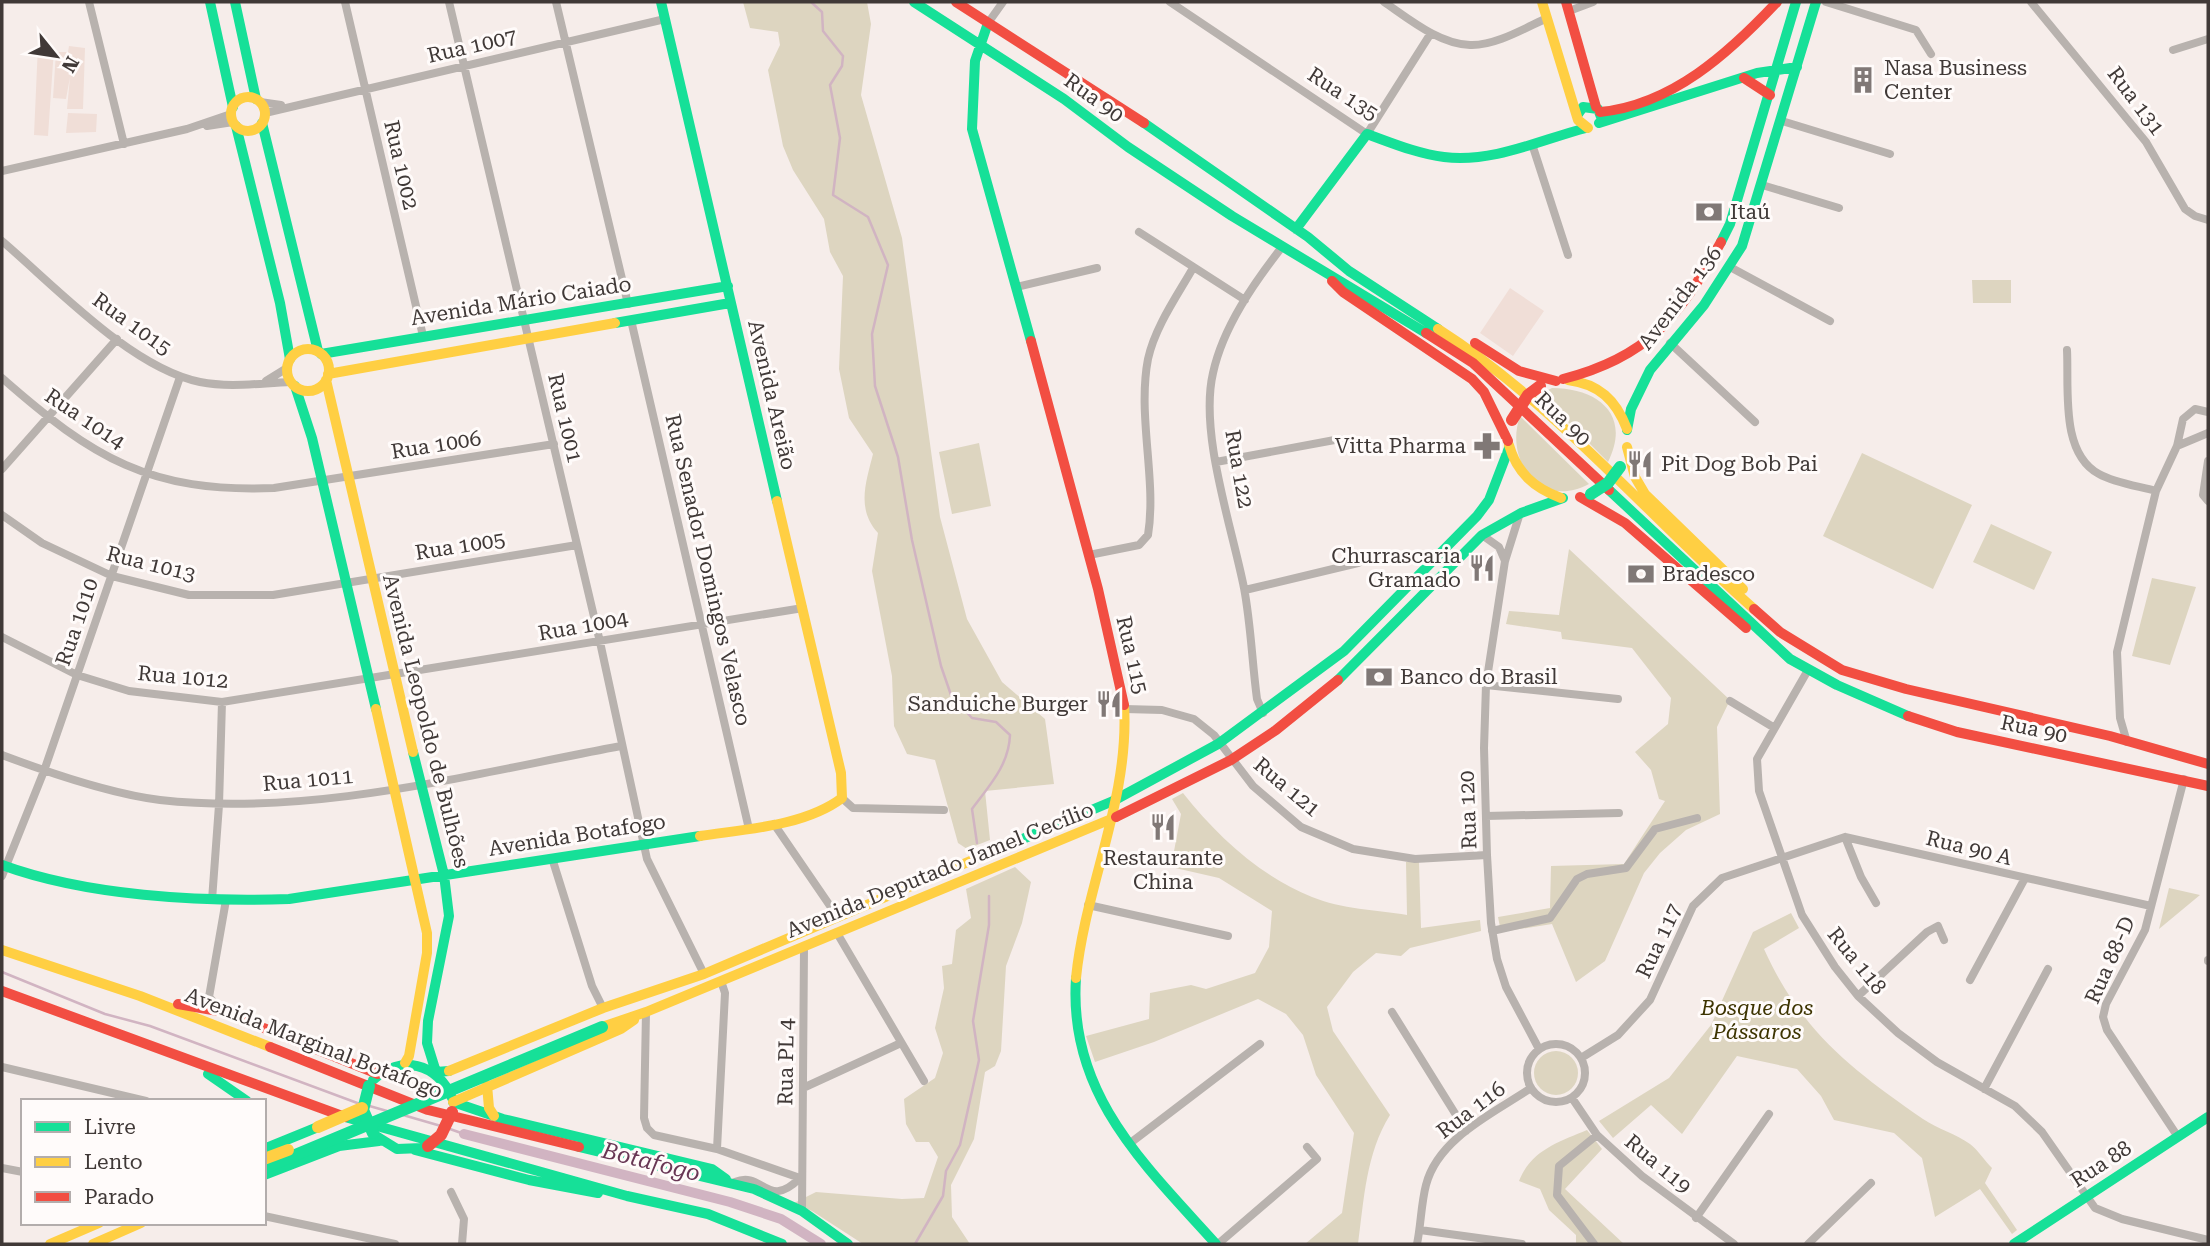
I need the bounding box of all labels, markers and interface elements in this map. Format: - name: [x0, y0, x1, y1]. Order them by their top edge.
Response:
- north arrow: [21, 21, 91, 91]
- street label: Rua 1007: [425, 24, 519, 68]
- text: N: [56, 52, 84, 77]
- place label: Nasa Business Center: [1884, 56, 2027, 104]
- street label: Rua 135: [1303, 62, 1383, 126]
- street label: Rua 131: [2103, 62, 2169, 140]
- building icon: Nasa Business Center: [1848, 65, 1878, 95]
- street label: Rua 90: [1060, 68, 1128, 128]
- street label: Rua 1002: [379, 118, 423, 212]
- bank icon: Itaú: [1694, 197, 1724, 227]
- place label: Itaú: [1730, 200, 1770, 224]
- street label: Avenida 136: [1633, 242, 1727, 354]
- street label: Avenida Mário Caiado: [409, 272, 633, 330]
- street label: Rua 1015: [88, 288, 176, 360]
- street label: Avenida Areião: [743, 318, 801, 472]
- street label: Rua 1001: [543, 371, 587, 465]
- street label: Rua 1014: [41, 384, 130, 455]
- street label: Rua 90: [1530, 387, 1596, 451]
- street label: Rua Senador Domingos Velasco: [660, 412, 756, 728]
- street label: Rua 1006: [389, 426, 483, 464]
- street label: Rua 122: [1220, 428, 1258, 510]
- pharmacy icon: Vitta Pharma: [1472, 431, 1502, 461]
- place label: Vitta Pharma: [1335, 434, 1467, 458]
- restaurant icon: Pit Dog Bob Pai: [1625, 449, 1655, 479]
- place label: Pit Dog Bob Pai: [1661, 452, 1818, 476]
- street label: Rua 1005: [413, 527, 507, 565]
- street label: Rua 1013: [104, 541, 198, 587]
- place label: Churrascaria Gramado: [1331, 544, 1462, 592]
- restaurant icon: Churrascaria Gramado: [1467, 553, 1497, 583]
- bank icon: Bradesco: [1626, 559, 1656, 589]
- place label: Bradesco: [1662, 562, 1755, 586]
- street label: Avenida Leopoldo de Bulhões: [378, 572, 474, 870]
- street label: Rua 1010: [51, 575, 103, 669]
- street label: Rua 1004: [536, 606, 630, 646]
- street label: Rua 115: [1111, 614, 1153, 696]
- street label: Rua 1012: [137, 661, 229, 693]
- bank icon: Banco do Brasil: [1364, 662, 1394, 692]
- place label: Banco do Brasil: [1400, 665, 1558, 689]
- restaurant icon: Sanduiche Burger: [1094, 689, 1124, 719]
- place label: Sanduiche Burger: [908, 692, 1088, 716]
- street label: Rua 90: [1998, 710, 2070, 748]
- street label: Rua 121: [1249, 752, 1325, 822]
- street label: Rua 1011: [262, 764, 354, 796]
- street label: Rua 120: [1455, 770, 1481, 850]
- street label: Avenida Deputado Jamel Cecílio: [783, 797, 1097, 943]
- street label: Avenida Botafogo: [487, 809, 667, 861]
- restaurant icon: Restaurante China: [1148, 812, 1178, 842]
- street label: Rua 90 A: [1924, 826, 2015, 870]
- place label: Restaurante China: [1103, 846, 1223, 894]
- street label: Rua 117: [1631, 900, 1687, 982]
- street label: Rua 88-D: [2080, 913, 2140, 1007]
- street label: Rua 118: [1823, 923, 1891, 999]
- street label: Avenida Marginal Botafogo: [182, 983, 446, 1103]
- park label: Bosque dos Pássaros: [1700, 996, 1813, 1044]
- street label: Rua PL 4: [773, 1018, 799, 1106]
- street label: Rua 116: [1432, 1077, 1510, 1143]
- legend: [21, 1099, 266, 1225]
- text: Livre: [84, 1115, 136, 1139]
- street label: Rua 119: [1620, 1129, 1696, 1199]
- street label: Rua 88: [2066, 1136, 2136, 1192]
- water label: Botafogo: [598, 1137, 703, 1187]
- text: Lento: [84, 1150, 143, 1174]
- text: Parado: [84, 1185, 154, 1209]

